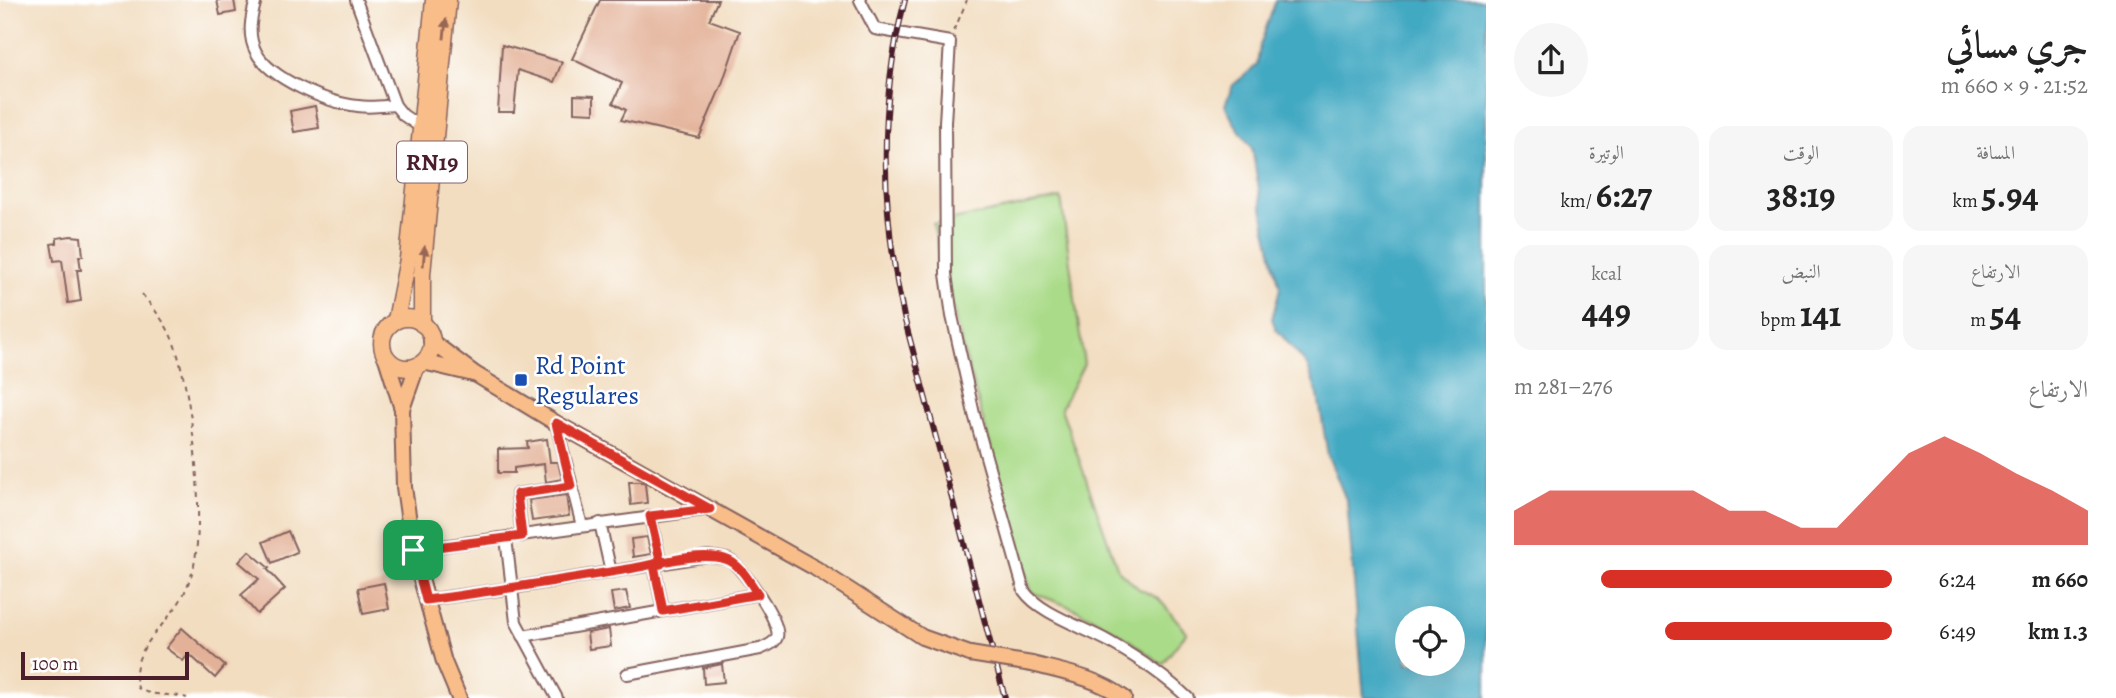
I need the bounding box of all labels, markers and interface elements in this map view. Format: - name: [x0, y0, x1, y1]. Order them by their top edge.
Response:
- one-way arrow: [440, 18, 451, 40]
- text: جري مسائي: [1946, 18, 2088, 70]
- button: share: [1514, 23, 1588, 97]
- text: 21:52 · 9 × 660 m: [1941, 70, 2088, 101]
- text: الوتيرة: [1589, 140, 1624, 166]
- text: الوقت: [1783, 140, 1819, 166]
- text: المسافة: [1976, 140, 2015, 166]
- road number: RN19: [397, 142, 467, 182]
- text: 6:27: [1596, 171, 1652, 219]
- text: 38:19: [1767, 171, 1835, 219]
- text: 5.94: [1982, 171, 2039, 219]
- text: /km: [1560, 188, 1596, 214]
- text: km: [1953, 188, 1982, 214]
- one-way arrow: [419, 245, 430, 267]
- text: النبض: [1781, 259, 1821, 285]
- text: الارتفاع: [1971, 259, 2020, 285]
- text: kcal: [1591, 261, 1622, 287]
- text: 449: [1582, 287, 1631, 335]
- text: 141: [1800, 290, 1841, 338]
- text: 54: [1990, 290, 2021, 338]
- text: bpm: [1761, 307, 1800, 333]
- text: m: [1970, 307, 1990, 333]
- place label: Rd Point Regulares: [535, 348, 639, 413]
- text: 276–281 m: [1514, 371, 1613, 402]
- marker: Rd Point Regulares: [513, 372, 529, 388]
- text: الارتفاع: [2028, 374, 2088, 405]
- pin: [383, 520, 443, 580]
- icon: arrive: [394, 531, 432, 569]
- text: 6:24: [1939, 564, 1976, 595]
- text: 660 m: [2032, 564, 2088, 595]
- map controls: [1395, 606, 1465, 676]
- button: locate: [1395, 606, 1465, 676]
- text: 6:49: [1939, 616, 1976, 647]
- text: 1.3 km: [2028, 616, 2088, 647]
- scale bar: [21, 649, 189, 681]
- text: 100 m: [32, 651, 78, 677]

